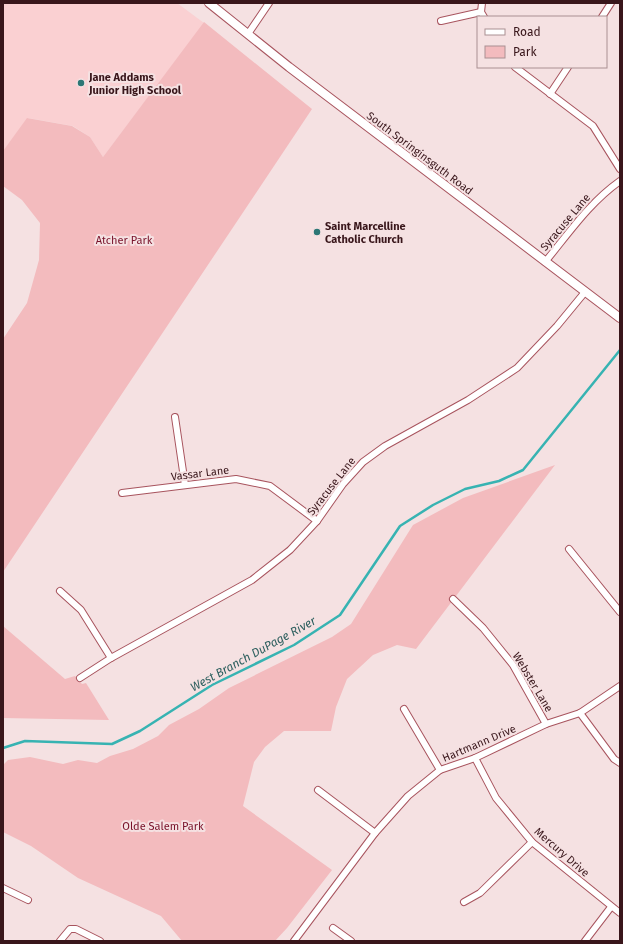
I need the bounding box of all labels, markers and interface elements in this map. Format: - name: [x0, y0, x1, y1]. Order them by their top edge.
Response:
- legend: [477, 16, 607, 68]
- text: Road: [513, 25, 541, 39]
- text: Park: [513, 45, 537, 59]
- place label: Jane Addams Junior High School: [88, 71, 182, 97]
- marker: Jane Addams Junior High School: [76, 78, 86, 88]
- street label: South Springinsguth Road: [364, 109, 475, 198]
- street label: Syracuse Lane: [538, 191, 593, 254]
- place label: Saint Marcelline Catholic Church: [325, 220, 406, 246]
- marker: Saint Marcelline Catholic Church: [312, 227, 322, 237]
- park label: Atcher Park: [96, 234, 153, 247]
- street label: Syracuse Lane: [305, 455, 358, 518]
- street label: Vassar Lane: [170, 463, 230, 484]
- water label: West Branch DuPage River: [188, 613, 318, 694]
- street label: Webster Lane: [510, 650, 556, 714]
- street label: Hartmann Drive: [440, 722, 518, 765]
- park label: Olde Salem Park: [122, 820, 204, 833]
- street label: Mercury Drive: [532, 825, 592, 880]

